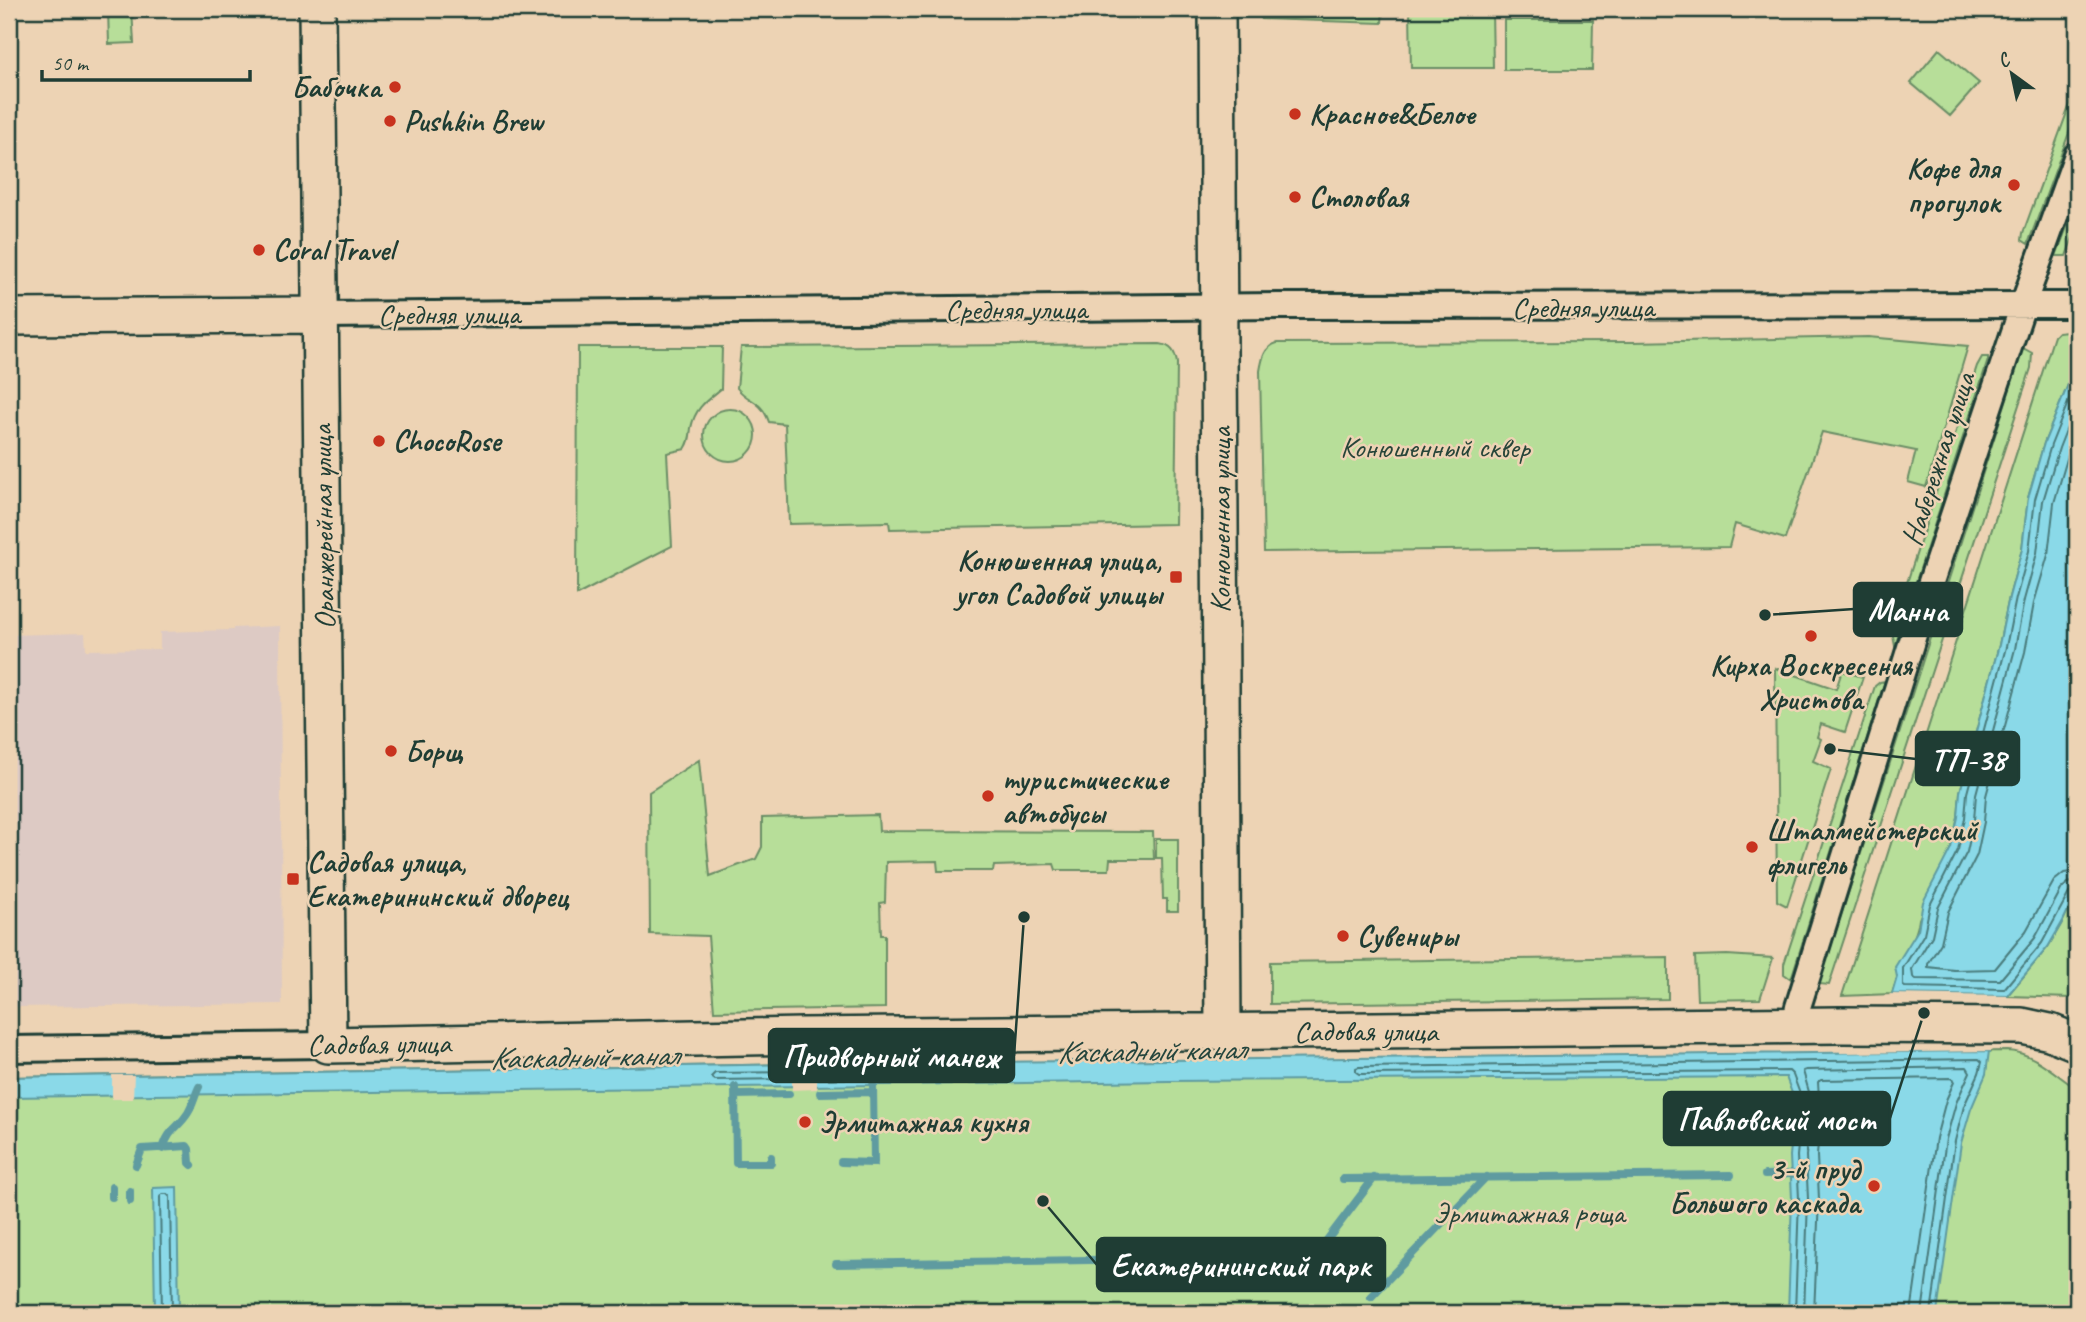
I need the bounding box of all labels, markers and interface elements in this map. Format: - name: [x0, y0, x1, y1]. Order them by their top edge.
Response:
- scale bar: [42, 38, 250, 82]
- north arrow: [1978, 38, 2048, 108]
- text: С: [1993, 47, 2016, 73]
- text: 50 m: [52, 50, 90, 76]
- place label: Бабочка: [291, 68, 384, 106]
- marker: Бабочка: [387, 79, 403, 95]
- place label: Красное&Белое: [1309, 95, 1477, 133]
- place label: Pushkin Brew: [404, 102, 545, 140]
- marker: Красное&Белое: [1287, 106, 1303, 122]
- marker: Pushkin Brew: [382, 113, 398, 129]
- place label: Кофе для прогулок: [1906, 149, 2002, 222]
- marker: Кофе для прогулок: [2006, 177, 2022, 193]
- place label: Столовая: [1309, 178, 1410, 216]
- marker: Столовая: [1287, 189, 1303, 205]
- place label: Coral Travel: [273, 231, 400, 269]
- marker: Coral Travel: [251, 242, 267, 258]
- street label: Средняя улица: [1512, 288, 1657, 326]
- street label: Средняя улица: [945, 290, 1090, 328]
- street label: Средняя улица: [378, 295, 523, 333]
- street label: Набережная улица: [1892, 366, 1984, 550]
- street label: Оранжерейная улица: [302, 422, 344, 630]
- place label: ChocoRose: [393, 422, 503, 460]
- street label: Конюшенная улица: [1201, 425, 1239, 613]
- park label: Конюшенный сквер: [1340, 428, 1531, 466]
- marker: ChocoRose: [371, 433, 387, 449]
- place label: Конюшенная улица, угол Садовой улицы: [952, 541, 1164, 613]
- marker: Конюшенная улица, угол Садовой улицы: [1168, 569, 1184, 585]
- callout: Манна: [1854, 583, 1962, 636]
- text: Манна: [1868, 590, 1950, 631]
- marker: Кирха Воскресения Христова: [1803, 628, 1819, 644]
- place label: Кирха Воскресения Христова: [1710, 646, 1914, 718]
- place label: Борщ: [405, 732, 464, 770]
- callout: ТП-38: [1916, 732, 2019, 785]
- text: ТП-38: [1930, 739, 2009, 780]
- marker: Борщ: [383, 743, 399, 759]
- place label: туристические автобусы: [1002, 760, 1170, 832]
- marker: туристические автобусы: [980, 788, 996, 804]
- place label: Шталмейстерский флигель: [1766, 811, 1980, 883]
- marker: Шталмейстерский флигель: [1744, 839, 1760, 855]
- place label: Садовая улица, Екатерининский дворец: [307, 843, 570, 915]
- marker: Садовая улица, Екатерининский дворец: [285, 871, 301, 887]
- place label: Сувениры: [1357, 917, 1460, 955]
- marker: Сувениры: [1335, 928, 1351, 944]
- street label: Садовая улица: [1294, 1012, 1440, 1050]
- street label: Садовая улица: [307, 1024, 453, 1064]
- water label: Каскадный канал: [1057, 1028, 1250, 1073]
- callout: Придворный манеж: [769, 1029, 1014, 1082]
- water label: Каскадный канал: [490, 1034, 683, 1079]
- text: Придворный манеж: [783, 1036, 1004, 1077]
- callout: Павловский мост: [1664, 1092, 1890, 1145]
- text: Павловский мост: [1678, 1099, 1877, 1140]
- place label: Эрмитажная кухня: [819, 1103, 1030, 1142]
- marker: Эрмитажная кухня: [797, 1114, 813, 1130]
- place label: 3-й пруд Большого каскада: [1669, 1150, 1863, 1222]
- marker: 3-й пруд Большого каскада: [1866, 1178, 1882, 1194]
- park label: Эрмитажная роща: [1433, 1194, 1627, 1232]
- callout: Екатерининский парк: [1097, 1238, 1385, 1291]
- text: Екатерининский парк: [1111, 1245, 1373, 1286]

